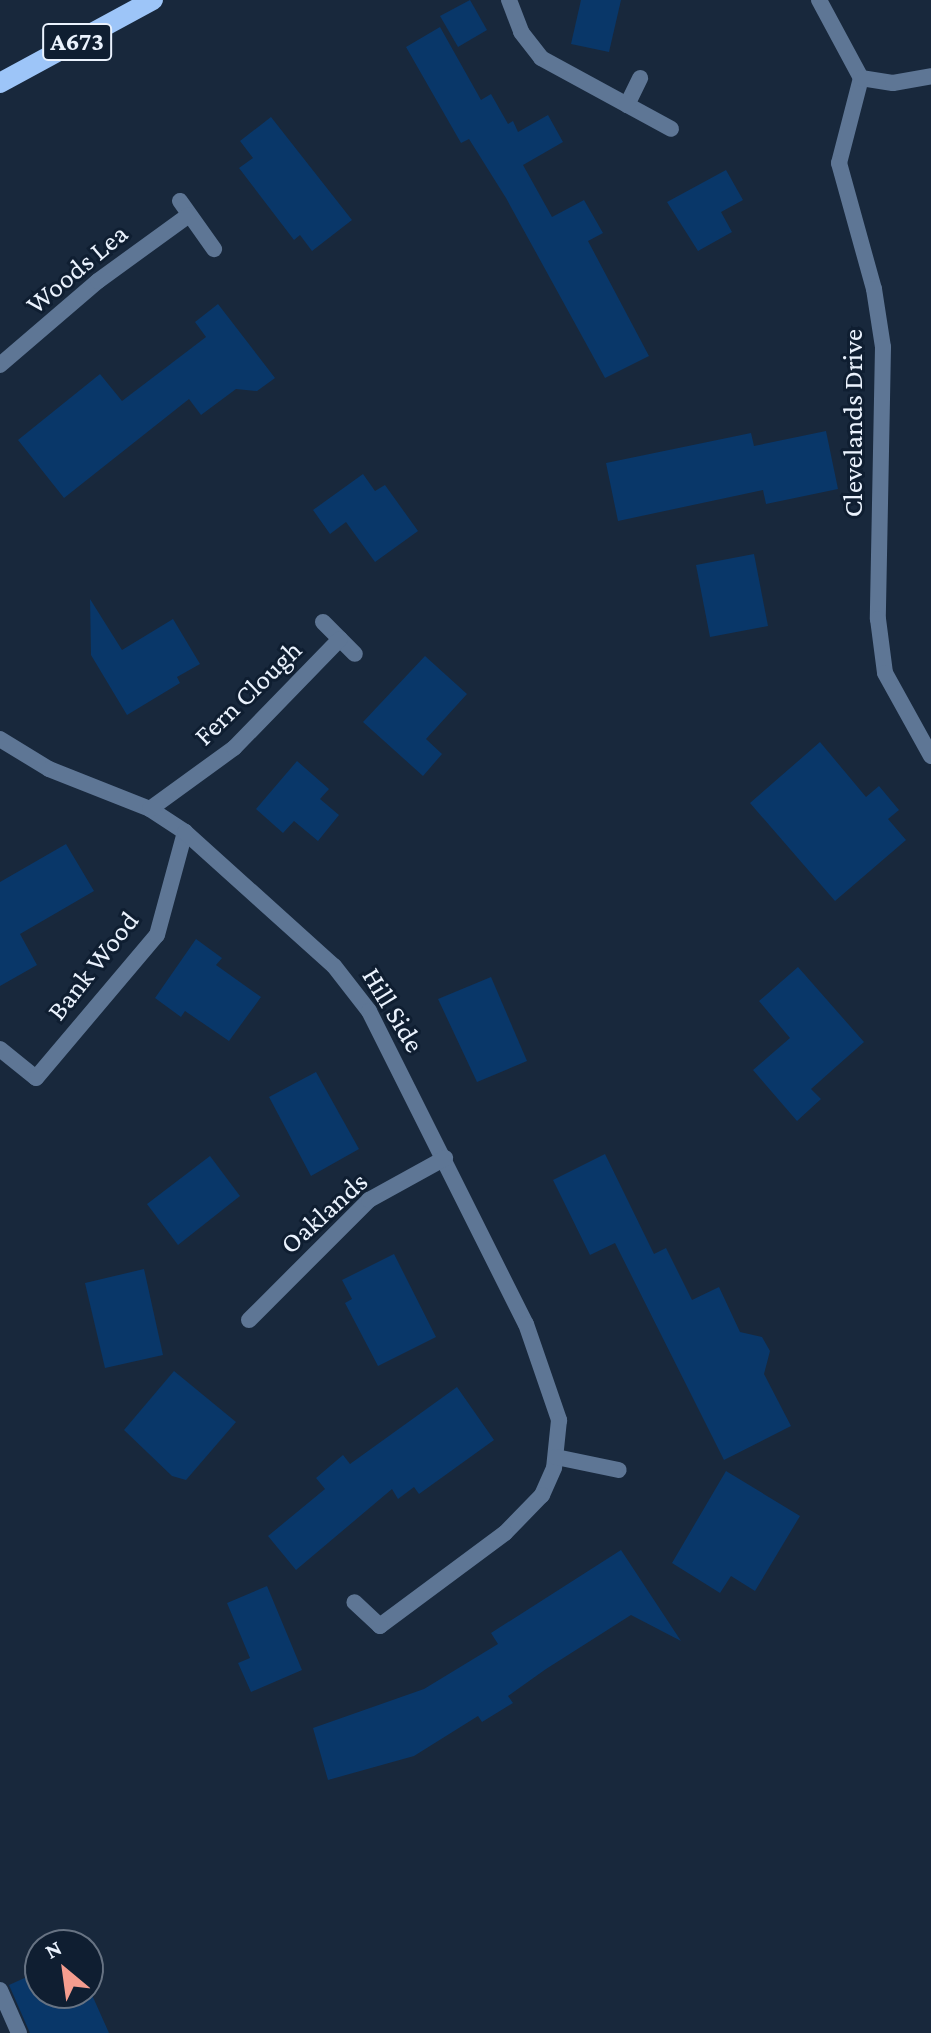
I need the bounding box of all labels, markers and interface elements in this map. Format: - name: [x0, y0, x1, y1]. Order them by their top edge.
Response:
- road number: A673: [41, 20, 113, 64]
- street label: Woods Lea: [19, 217, 135, 321]
- street label: Clevelands Drive: [836, 329, 870, 517]
- street label: Fern Clough: [187, 633, 309, 753]
- street label: Bank Wood: [40, 905, 146, 1027]
- street label: Hill Side: [355, 961, 431, 1059]
- street label: Oaklands: [273, 1165, 375, 1261]
- north arrow: [24, 1929, 104, 2009]
- text: N: [40, 1935, 66, 1964]

